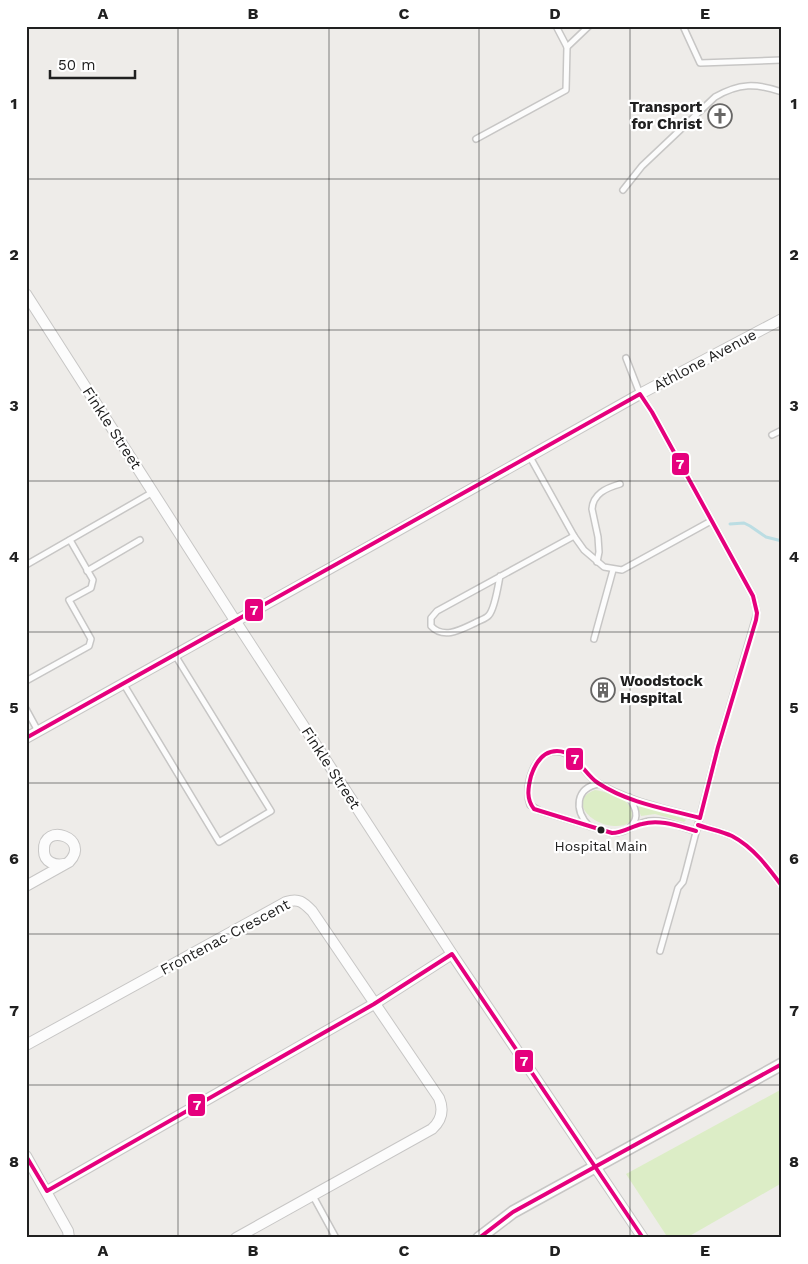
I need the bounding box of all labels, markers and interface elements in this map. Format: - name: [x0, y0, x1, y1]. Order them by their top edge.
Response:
- text: A: [98, 4, 109, 23]
- text: B: [248, 4, 259, 23]
- text: C: [399, 4, 410, 23]
- text: D: [549, 4, 561, 23]
- text: E: [700, 4, 710, 23]
- scale bar: [50, 48, 135, 80]
- text: 50 m: [58, 56, 95, 74]
- text: 1: [11, 94, 17, 113]
- text: 1: [791, 94, 797, 113]
- place label: Transport for Christ: [630, 98, 702, 133]
- church icon: Transport for Christ: [707, 103, 733, 129]
- text: 2: [9, 245, 19, 264]
- text: 2: [789, 245, 799, 264]
- street label: Athlone Avenue: [650, 325, 760, 395]
- street label: Finkle Street: [79, 383, 146, 473]
- text: 3: [9, 396, 19, 415]
- text: 3: [789, 396, 799, 415]
- line badge: 7: [671, 452, 690, 476]
- text: 7: [676, 456, 685, 472]
- text: 4: [9, 547, 19, 566]
- text: 4: [789, 547, 799, 566]
- line badge: 7: [244, 598, 264, 622]
- text: 7: [250, 602, 259, 618]
- place label: Woodstock Hospital: [620, 672, 704, 707]
- building icon: Woodstock Hospital: [590, 677, 616, 703]
- text: 5: [9, 698, 19, 717]
- text: 5: [789, 698, 799, 717]
- street label: Finkle Street: [298, 723, 365, 813]
- line badge: 7: [565, 747, 584, 771]
- text: 7: [571, 751, 580, 767]
- marker: Hospital Main: [596, 825, 606, 835]
- place label: Hospital Main: [555, 838, 648, 854]
- text: 6: [9, 849, 19, 868]
- text: 6: [789, 849, 799, 868]
- street label: Frontenac Crescent: [157, 895, 293, 979]
- text: 7: [9, 1001, 19, 1020]
- text: 7: [789, 1001, 799, 1020]
- line badge: 7: [514, 1049, 534, 1073]
- text: 7: [520, 1053, 529, 1069]
- line badge: 7: [187, 1093, 206, 1117]
- text: 7: [193, 1097, 202, 1113]
- text: 8: [9, 1152, 19, 1171]
- text: 8: [789, 1152, 799, 1171]
- text: A: [98, 1241, 109, 1260]
- text: B: [248, 1241, 259, 1260]
- text: C: [399, 1241, 410, 1260]
- text: D: [549, 1241, 561, 1260]
- text: E: [700, 1241, 710, 1260]

